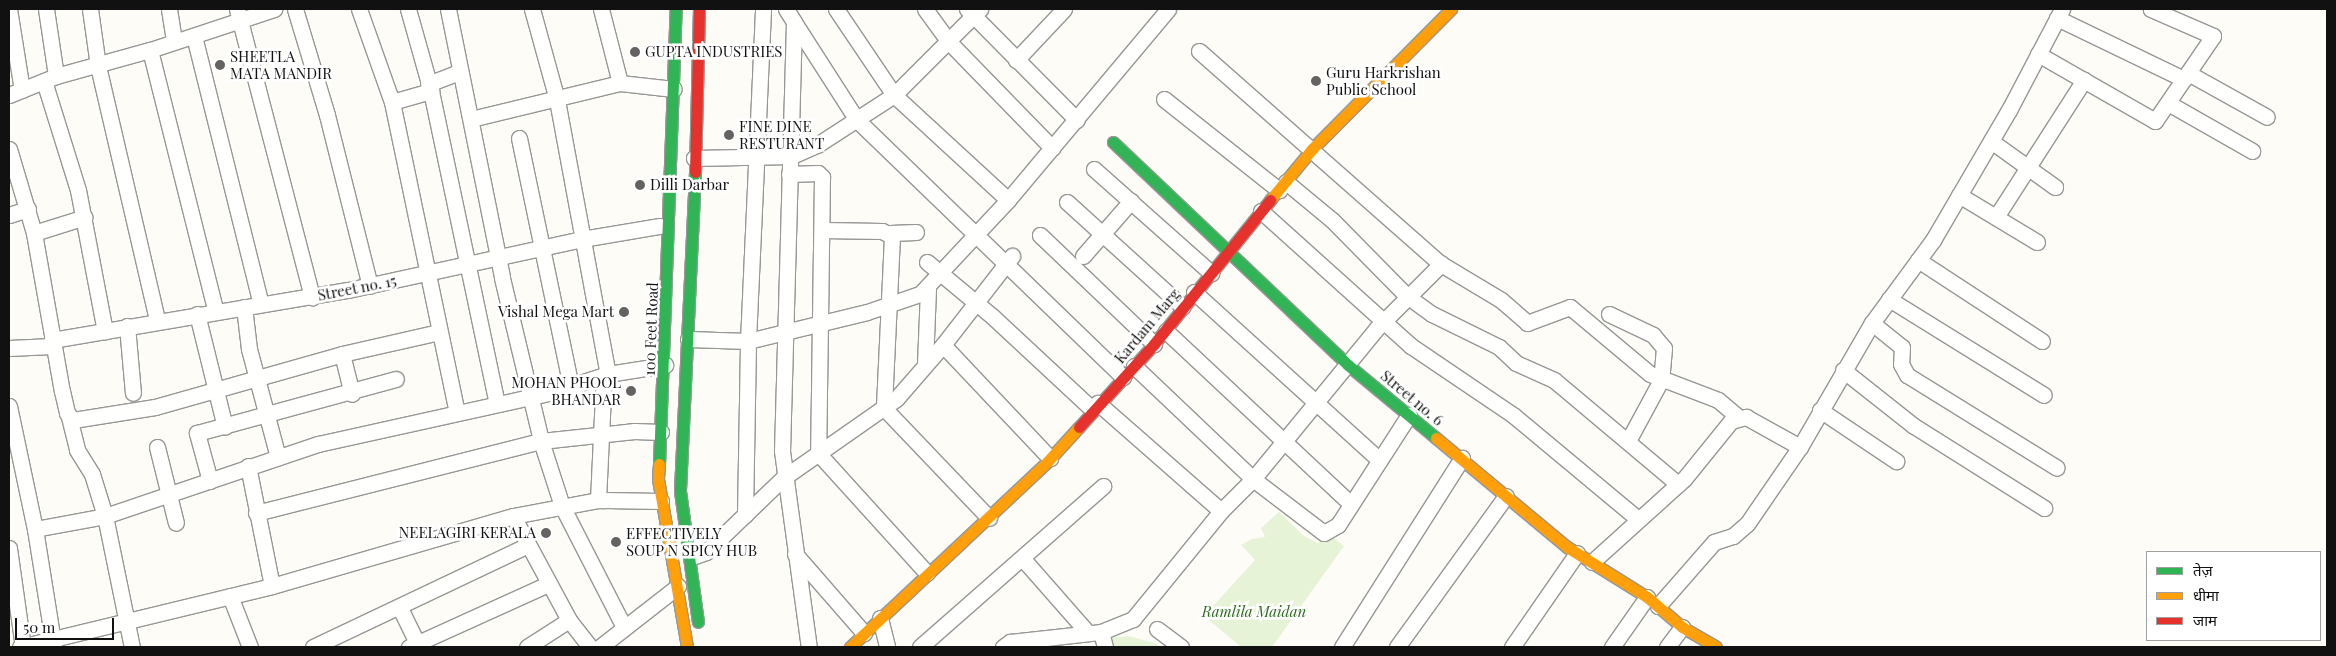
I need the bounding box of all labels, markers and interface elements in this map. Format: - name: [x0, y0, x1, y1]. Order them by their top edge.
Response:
- place label: GUPTA INDUSTRIES: [645, 43, 782, 61]
- marker: GUPTA INDUSTRIES: [629, 46, 641, 58]
- place label: SHEETLA MATA MANDIR: [230, 47, 332, 82]
- marker: SHEETLA MATA MANDIR: [214, 59, 226, 71]
- place label: Guru Harkrishan Public School: [1326, 63, 1441, 98]
- marker: Guru Harkrishan Public School: [1310, 75, 1322, 87]
- place label: FINE DINE RESTURANT: [739, 117, 824, 152]
- marker: FINE DINE RESTURANT: [723, 129, 735, 141]
- place label: Dilli Darbar: [650, 176, 729, 194]
- marker: Dilli Darbar: [634, 179, 646, 191]
- street label: Street no. 15: [316, 272, 398, 304]
- street label: 100 Feet Road: [640, 282, 662, 376]
- street label: Kardam Marg: [1111, 285, 1183, 367]
- place label: Vishal Mega Mart: [498, 303, 614, 321]
- marker: Vishal Mega Mart: [618, 306, 630, 318]
- street label: Street no. 6: [1377, 367, 1447, 429]
- place label: MOHAN PHOOL BHANDAR: [511, 373, 621, 408]
- marker: MOHAN PHOOL BHANDAR: [625, 385, 637, 397]
- place label: NEELAGIRI KERALA: [399, 524, 536, 542]
- place label: EFFECTIVELY SOUP N SPICY HUB: [626, 524, 758, 559]
- marker: NEELAGIRI KERALA: [540, 527, 552, 539]
- marker: EFFECTIVELY SOUP N SPICY HUB: [610, 536, 622, 548]
- legend: [2146, 551, 2321, 641]
- text: तेज़: [2193, 560, 2213, 580]
- text: धीमा: [2193, 585, 2219, 605]
- park label: Ramlila Maidan: [1202, 603, 1306, 621]
- scale bar: [18, 608, 116, 640]
- text: जाम: [2193, 610, 2217, 630]
- text: 50 m: [23, 617, 55, 637]

